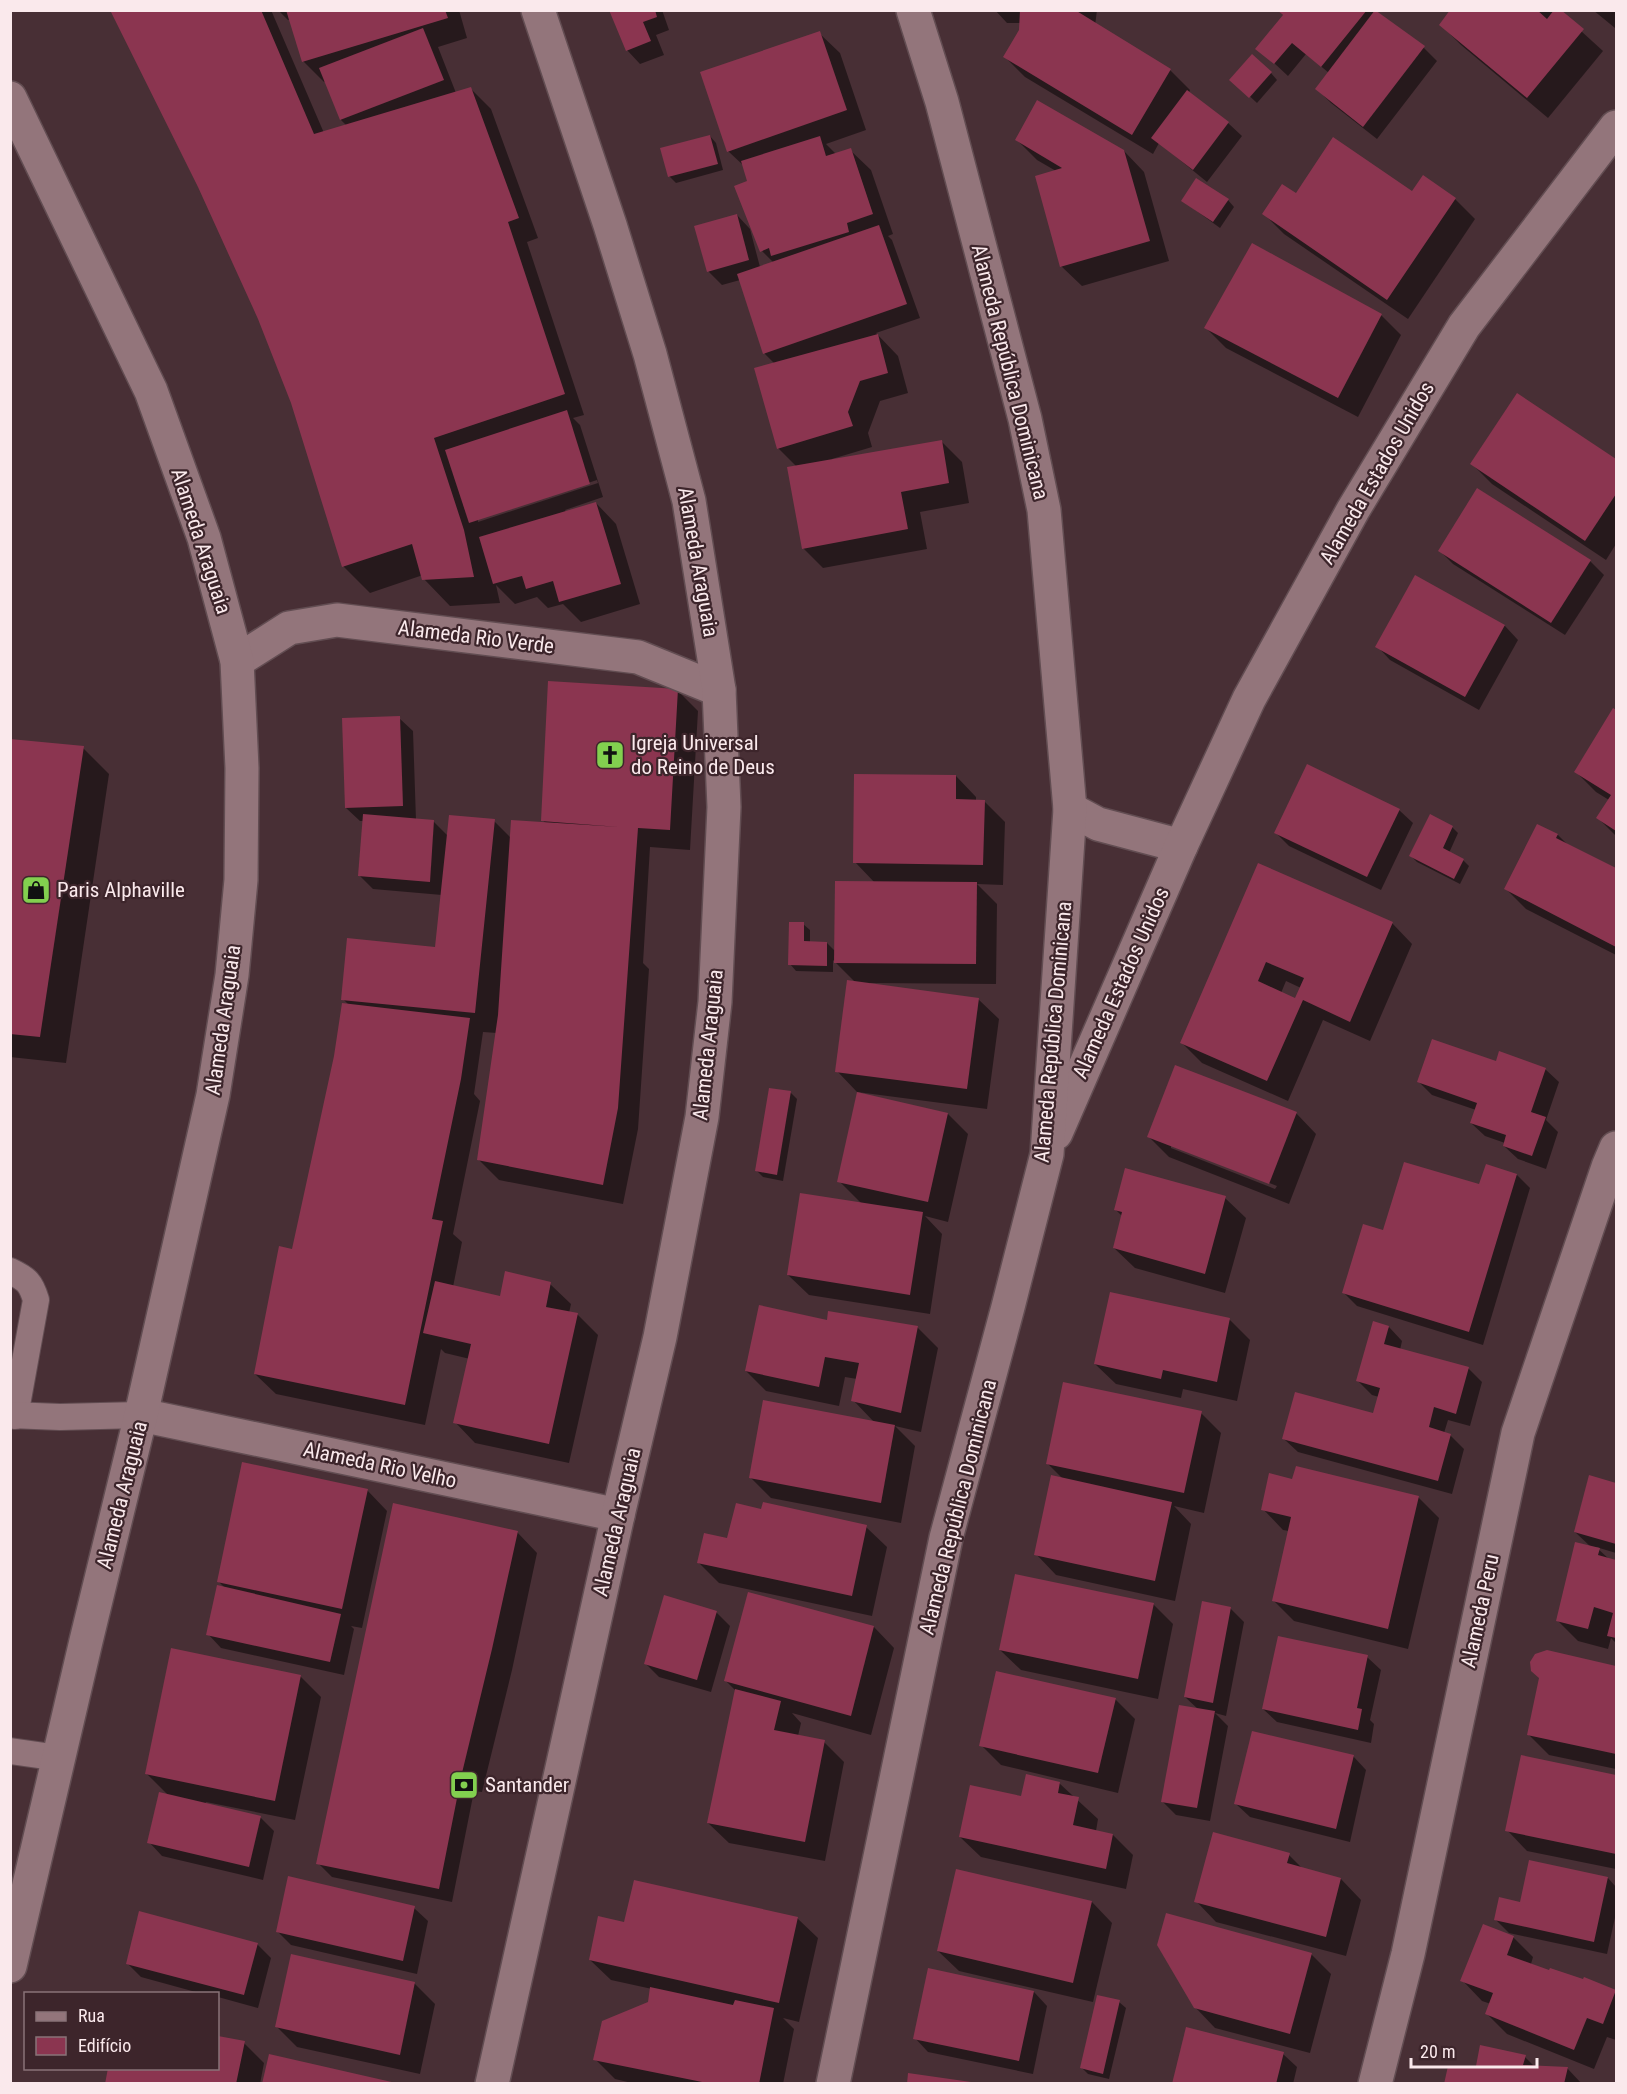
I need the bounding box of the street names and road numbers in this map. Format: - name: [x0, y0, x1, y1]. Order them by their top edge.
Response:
- street label: Alameda República Dominicana: [967, 242, 1053, 502]
- street label: Alameda Estados Unidos: [1315, 377, 1439, 569]
- street label: Alameda Araguaia: [166, 465, 236, 617]
- street label: Alameda Araguaia: [673, 485, 723, 639]
- street label: Alameda Rio Verde: [397, 616, 555, 658]
- street label: Alameda Estados Unidos: [1068, 884, 1174, 1082]
- street label: Alameda República Dominicana: [1030, 900, 1076, 1164]
- street label: Alameda Araguaia: [201, 943, 245, 1097]
- street label: Alameda Araguaia: [688, 968, 728, 1122]
- street label: Alameda República Dominicana: [915, 1377, 1001, 1637]
- street label: Alameda Araguaia: [92, 1419, 152, 1571]
- street label: Alameda Rio Velho: [301, 1437, 459, 1493]
- street label: Alameda Araguaia: [588, 1445, 646, 1599]
- street label: Alameda Peru: [1456, 1552, 1504, 1670]

